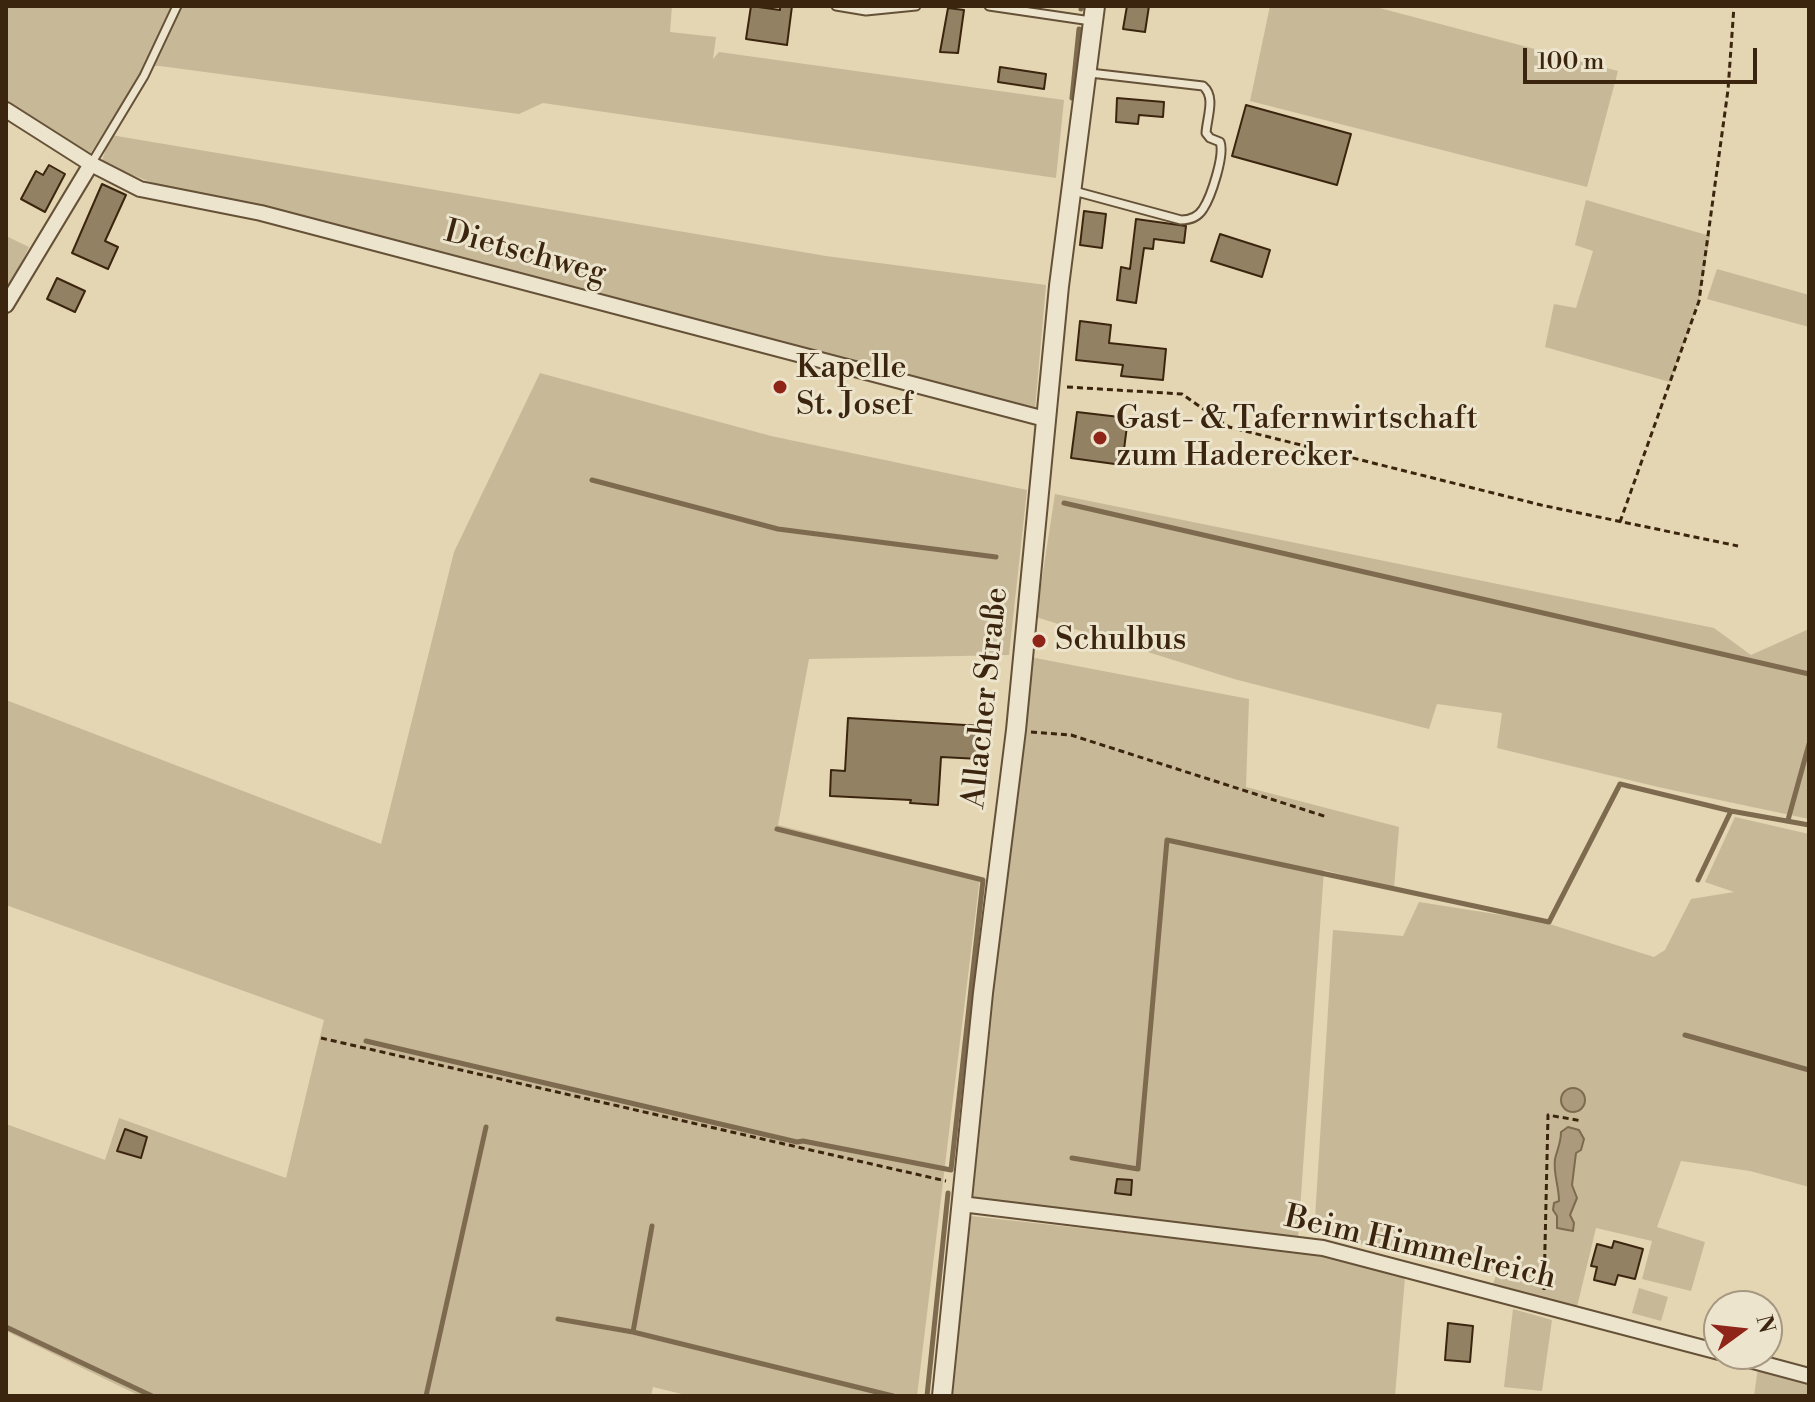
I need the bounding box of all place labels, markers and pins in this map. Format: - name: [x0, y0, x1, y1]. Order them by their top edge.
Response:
- place label: Kapelle St. Josef: [796, 350, 913, 425]
- marker: Kapelle St. Josef: [771, 378, 789, 396]
- place label: Gast- & Tafernwirtschaft zum Haderecker: [1116, 401, 1478, 476]
- marker: Gast- & Tafernwirtschaft zum Haderecker: [1091, 429, 1109, 447]
- place label: Schulbus: [1055, 622, 1187, 660]
- marker: Schulbus: [1030, 632, 1048, 650]

